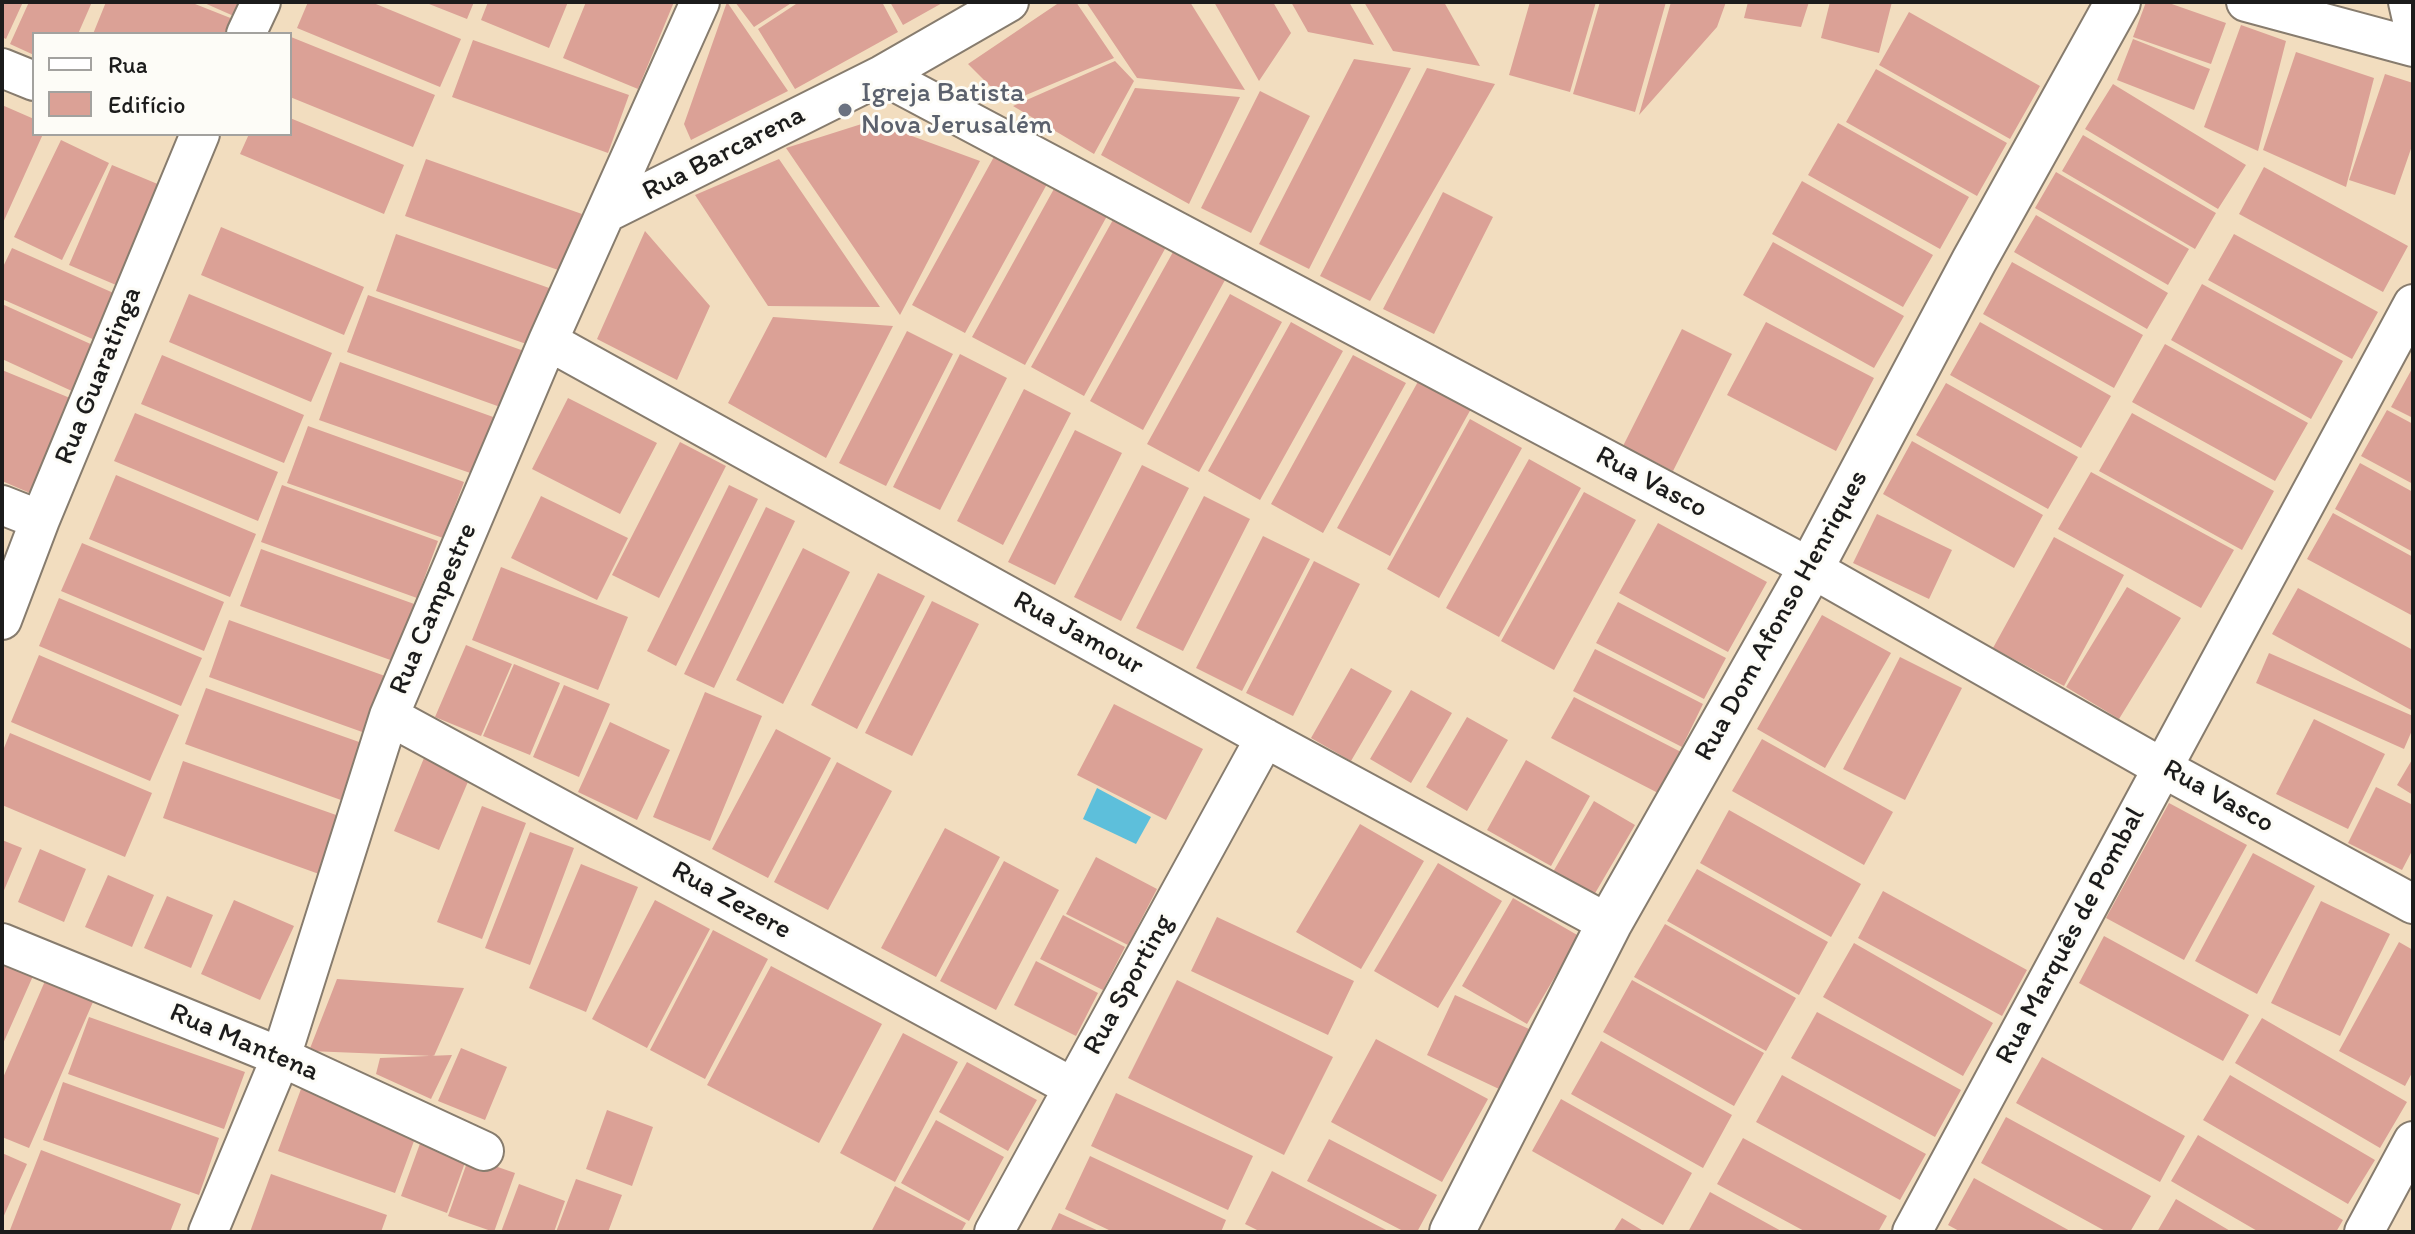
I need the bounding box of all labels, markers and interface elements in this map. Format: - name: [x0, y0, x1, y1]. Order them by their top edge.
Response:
- legend: [32, 32, 292, 136]
- text: Rua: [108, 50, 148, 79]
- place label: Igreja Batista Nova Jerusalém: [861, 77, 1053, 143]
- text: Edifício: [108, 90, 185, 119]
- street label: Rua Barcarena: [637, 99, 811, 209]
- marker: Igreja Batista Nova Jerusalém: [836, 101, 854, 119]
- street label: Rua Guaratinga: [48, 282, 150, 470]
- street label: Rua Vasco: [1589, 440, 1713, 526]
- street label: Rua Dom Afonso Henriques: [1688, 465, 1876, 767]
- street label: Rua Campestre: [383, 518, 485, 700]
- street label: Rua Jamour: [1007, 584, 1149, 684]
- street label: Rua Vasco: [2157, 753, 2279, 841]
- street label: Rua Marquês de Pombal: [1989, 802, 2153, 1070]
- street label: Rua Zezere: [665, 854, 797, 948]
- street label: Rua Sporting: [1077, 909, 1181, 1061]
- street label: Rua Mantena: [164, 996, 324, 1090]

